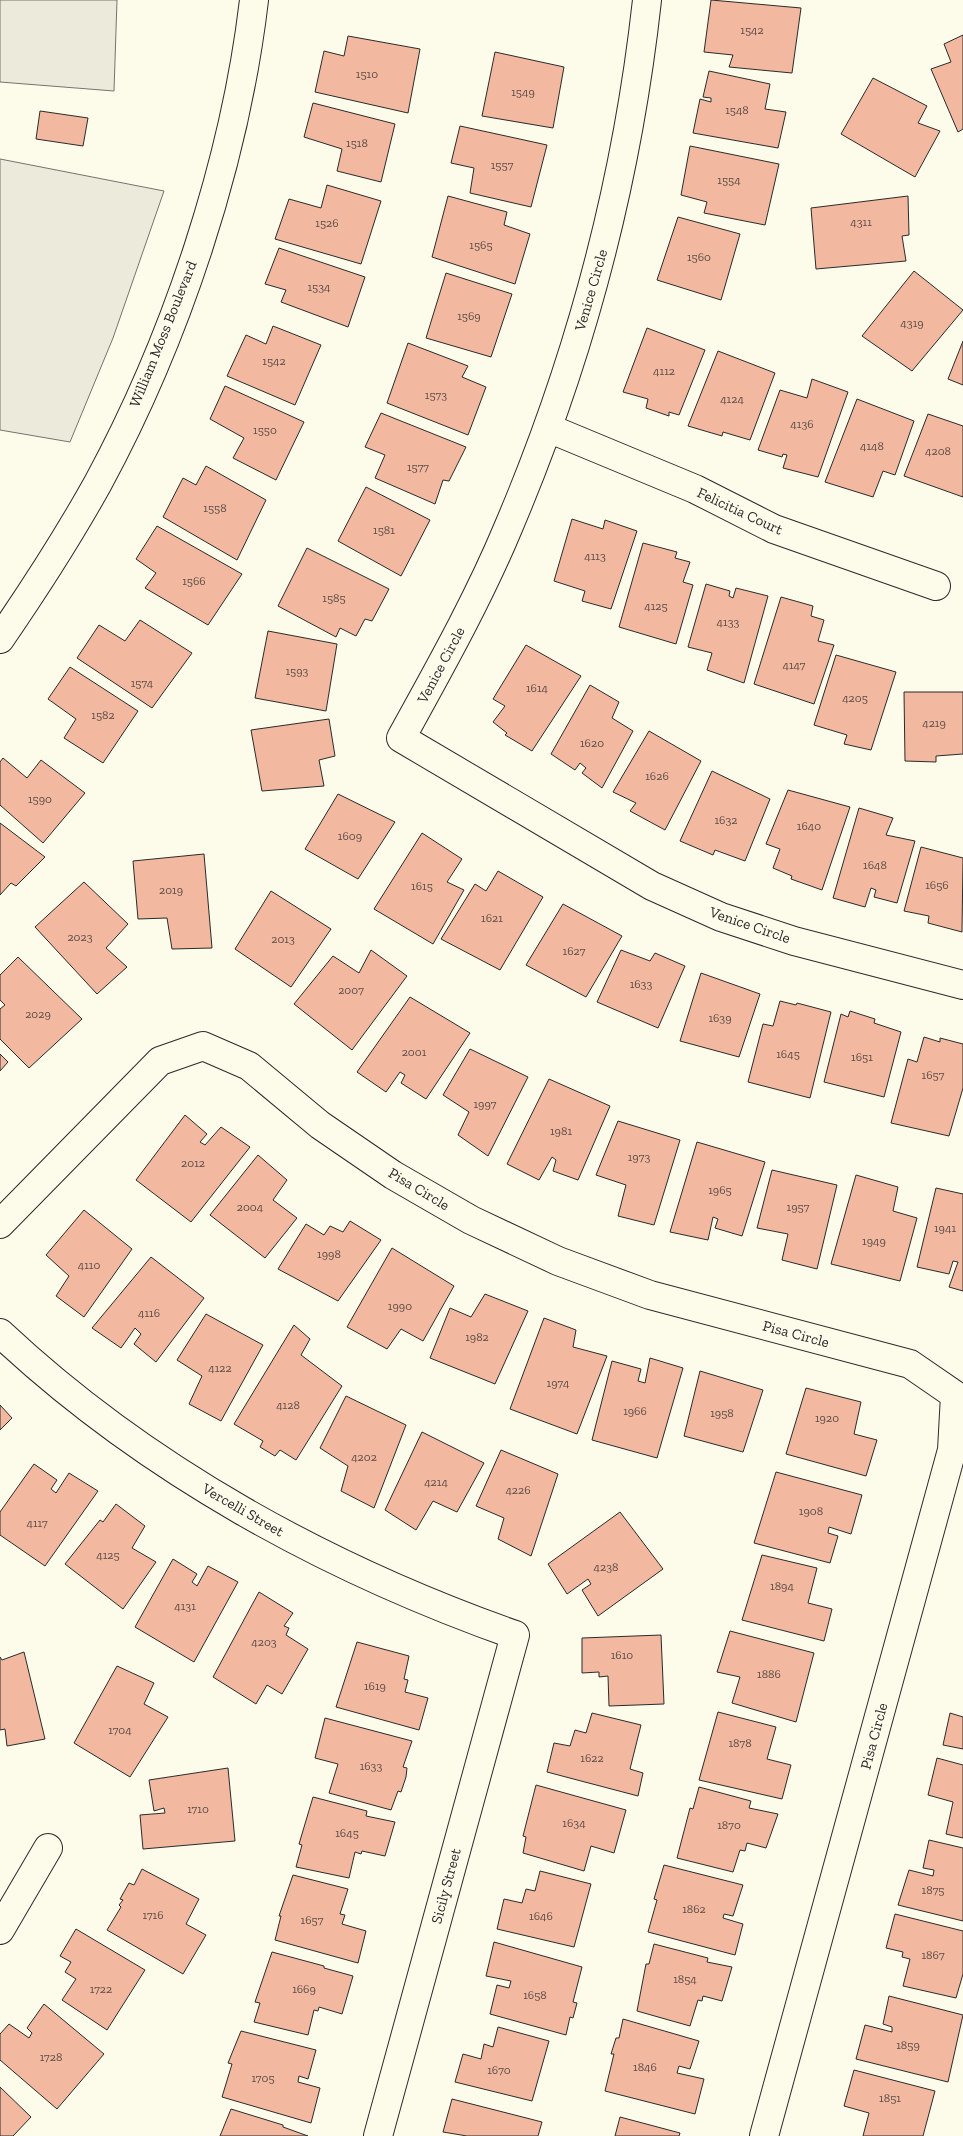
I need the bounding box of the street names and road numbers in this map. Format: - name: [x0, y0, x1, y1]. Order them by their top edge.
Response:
- street label: Venice Circle: [570, 247, 611, 334]
- street label: William Moss Boulevard: [125, 258, 201, 410]
- street label: Felicitia Court: [694, 483, 786, 539]
- street label: Venice Circle: [413, 624, 469, 707]
- street label: Venice Circle: [706, 902, 793, 947]
- street label: Pisa Circle: [385, 1164, 453, 1214]
- street label: Pisa Circle: [761, 1316, 831, 1352]
- street label: Vercelli Street: [198, 1479, 287, 1541]
- street label: Pisa Circle: [856, 1701, 892, 1771]
- street label: Sicily Street: [427, 1846, 465, 1926]

